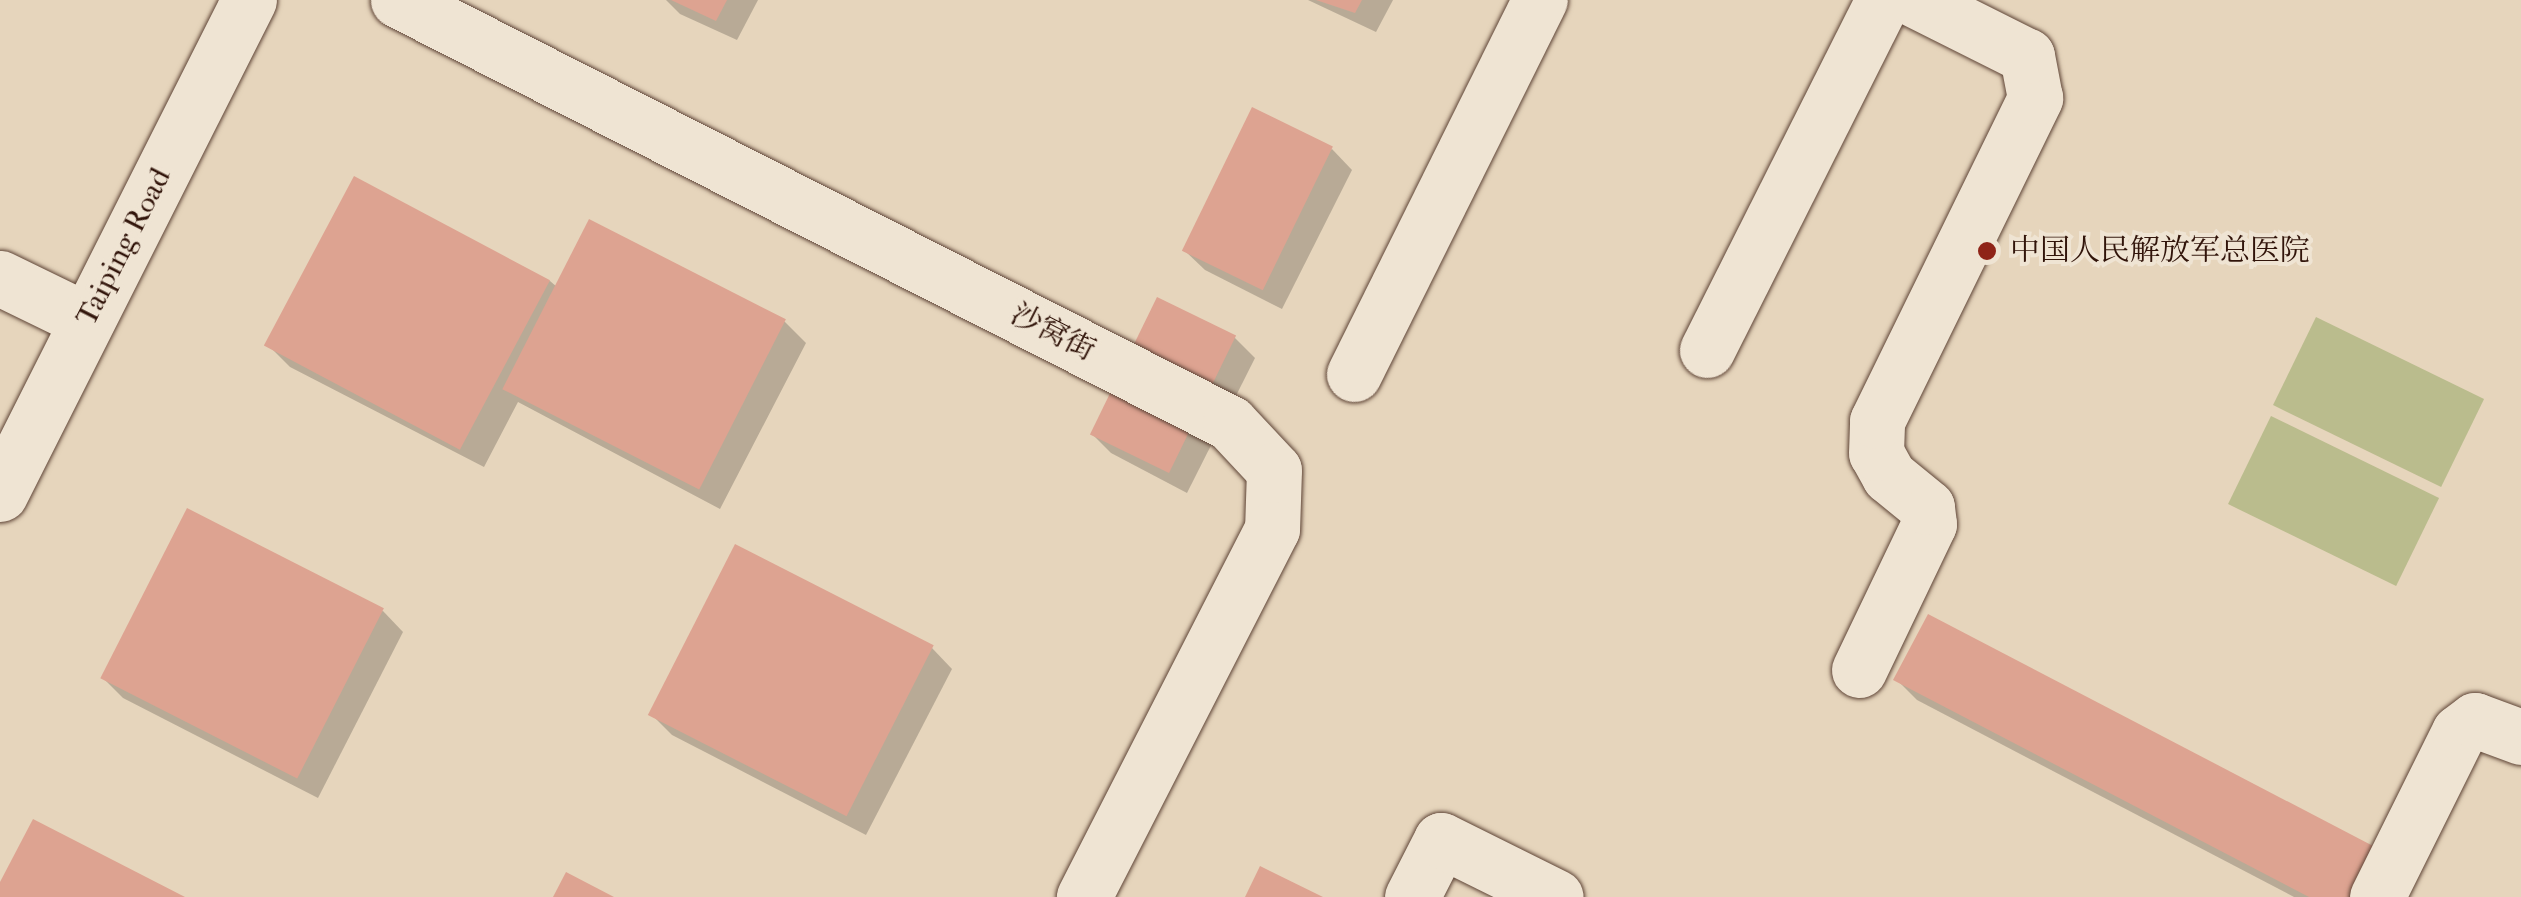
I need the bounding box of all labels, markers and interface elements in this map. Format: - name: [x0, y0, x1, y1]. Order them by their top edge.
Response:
- street label: Taiping Road: [69, 162, 179, 332]
- place label: 中国人民解放军总医院: [2010, 233, 2310, 269]
- marker: 中国人民解放军总医院: [1974, 238, 2000, 264]
- street label: 沙窝街: [1005, 297, 1101, 369]

